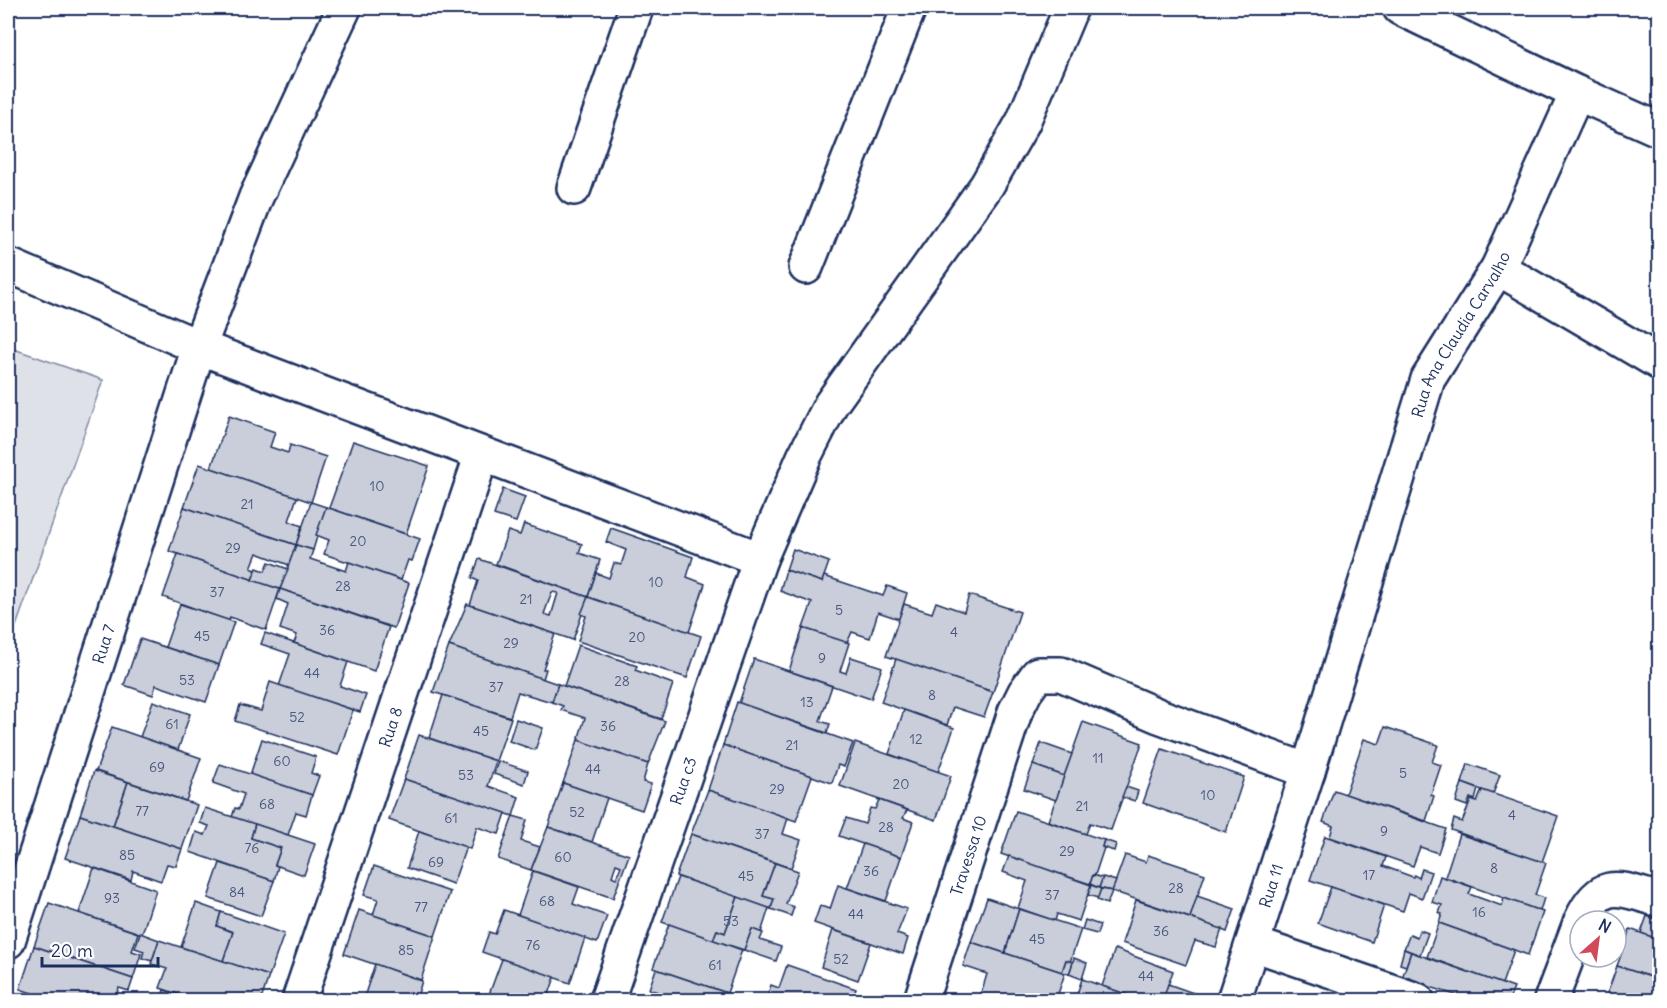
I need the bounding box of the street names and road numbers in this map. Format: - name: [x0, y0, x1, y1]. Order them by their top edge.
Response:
- street label: Rua Ana Claudia Carvalho: [1407, 248, 1514, 420]
- street label: Rua 7: [88, 622, 119, 666]
- street label: Rua 8: [374, 704, 407, 750]
- street label: Rua c3: [665, 754, 701, 808]
- street label: Travessa 10: [946, 813, 991, 898]
- street label: Rua 11: [1254, 861, 1287, 910]

